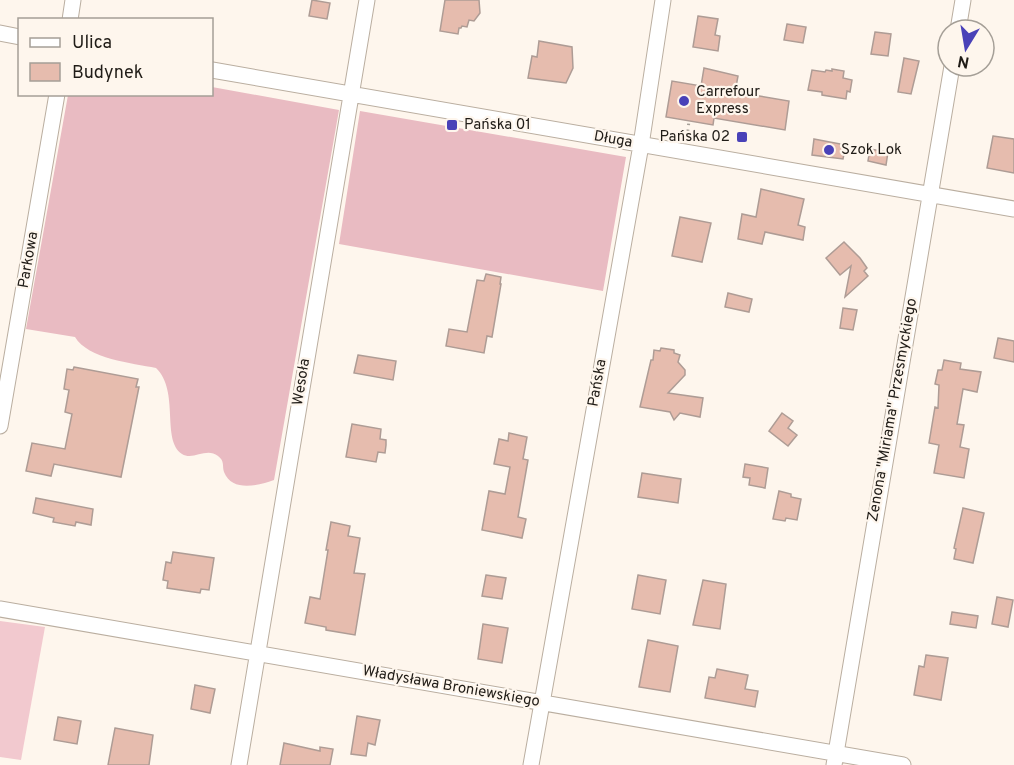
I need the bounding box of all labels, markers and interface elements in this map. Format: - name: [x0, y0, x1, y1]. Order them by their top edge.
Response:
- legend: [18, 18, 213, 96]
- north arrow: [936, 18, 996, 78]
- text: Ulica: [72, 32, 112, 55]
- text: N: [956, 50, 971, 72]
- text: Budynek: [72, 62, 143, 85]
- place label: Carrefour Express: [696, 83, 760, 119]
- marker: Carrefour Express: [677, 94, 691, 108]
- place label: Pańska 01: [464, 116, 531, 135]
- marker: Pańska 01: [445, 118, 459, 132]
- street label: Długa: [592, 127, 634, 153]
- place label: Pańska 02: [659, 128, 730, 147]
- marker: Pańska 02: [735, 130, 749, 144]
- place label: Szok Lok: [841, 141, 902, 160]
- marker: Szok Lok: [822, 143, 836, 157]
- street label: Parkowa: [15, 230, 43, 290]
- street label: Zenona "Miriama" Przesmyckiego: [864, 297, 922, 523]
- street label: Wesoła: [289, 357, 315, 407]
- street label: Pańska: [584, 358, 612, 408]
- street label: Władysława Broniewskiego: [361, 662, 541, 712]

